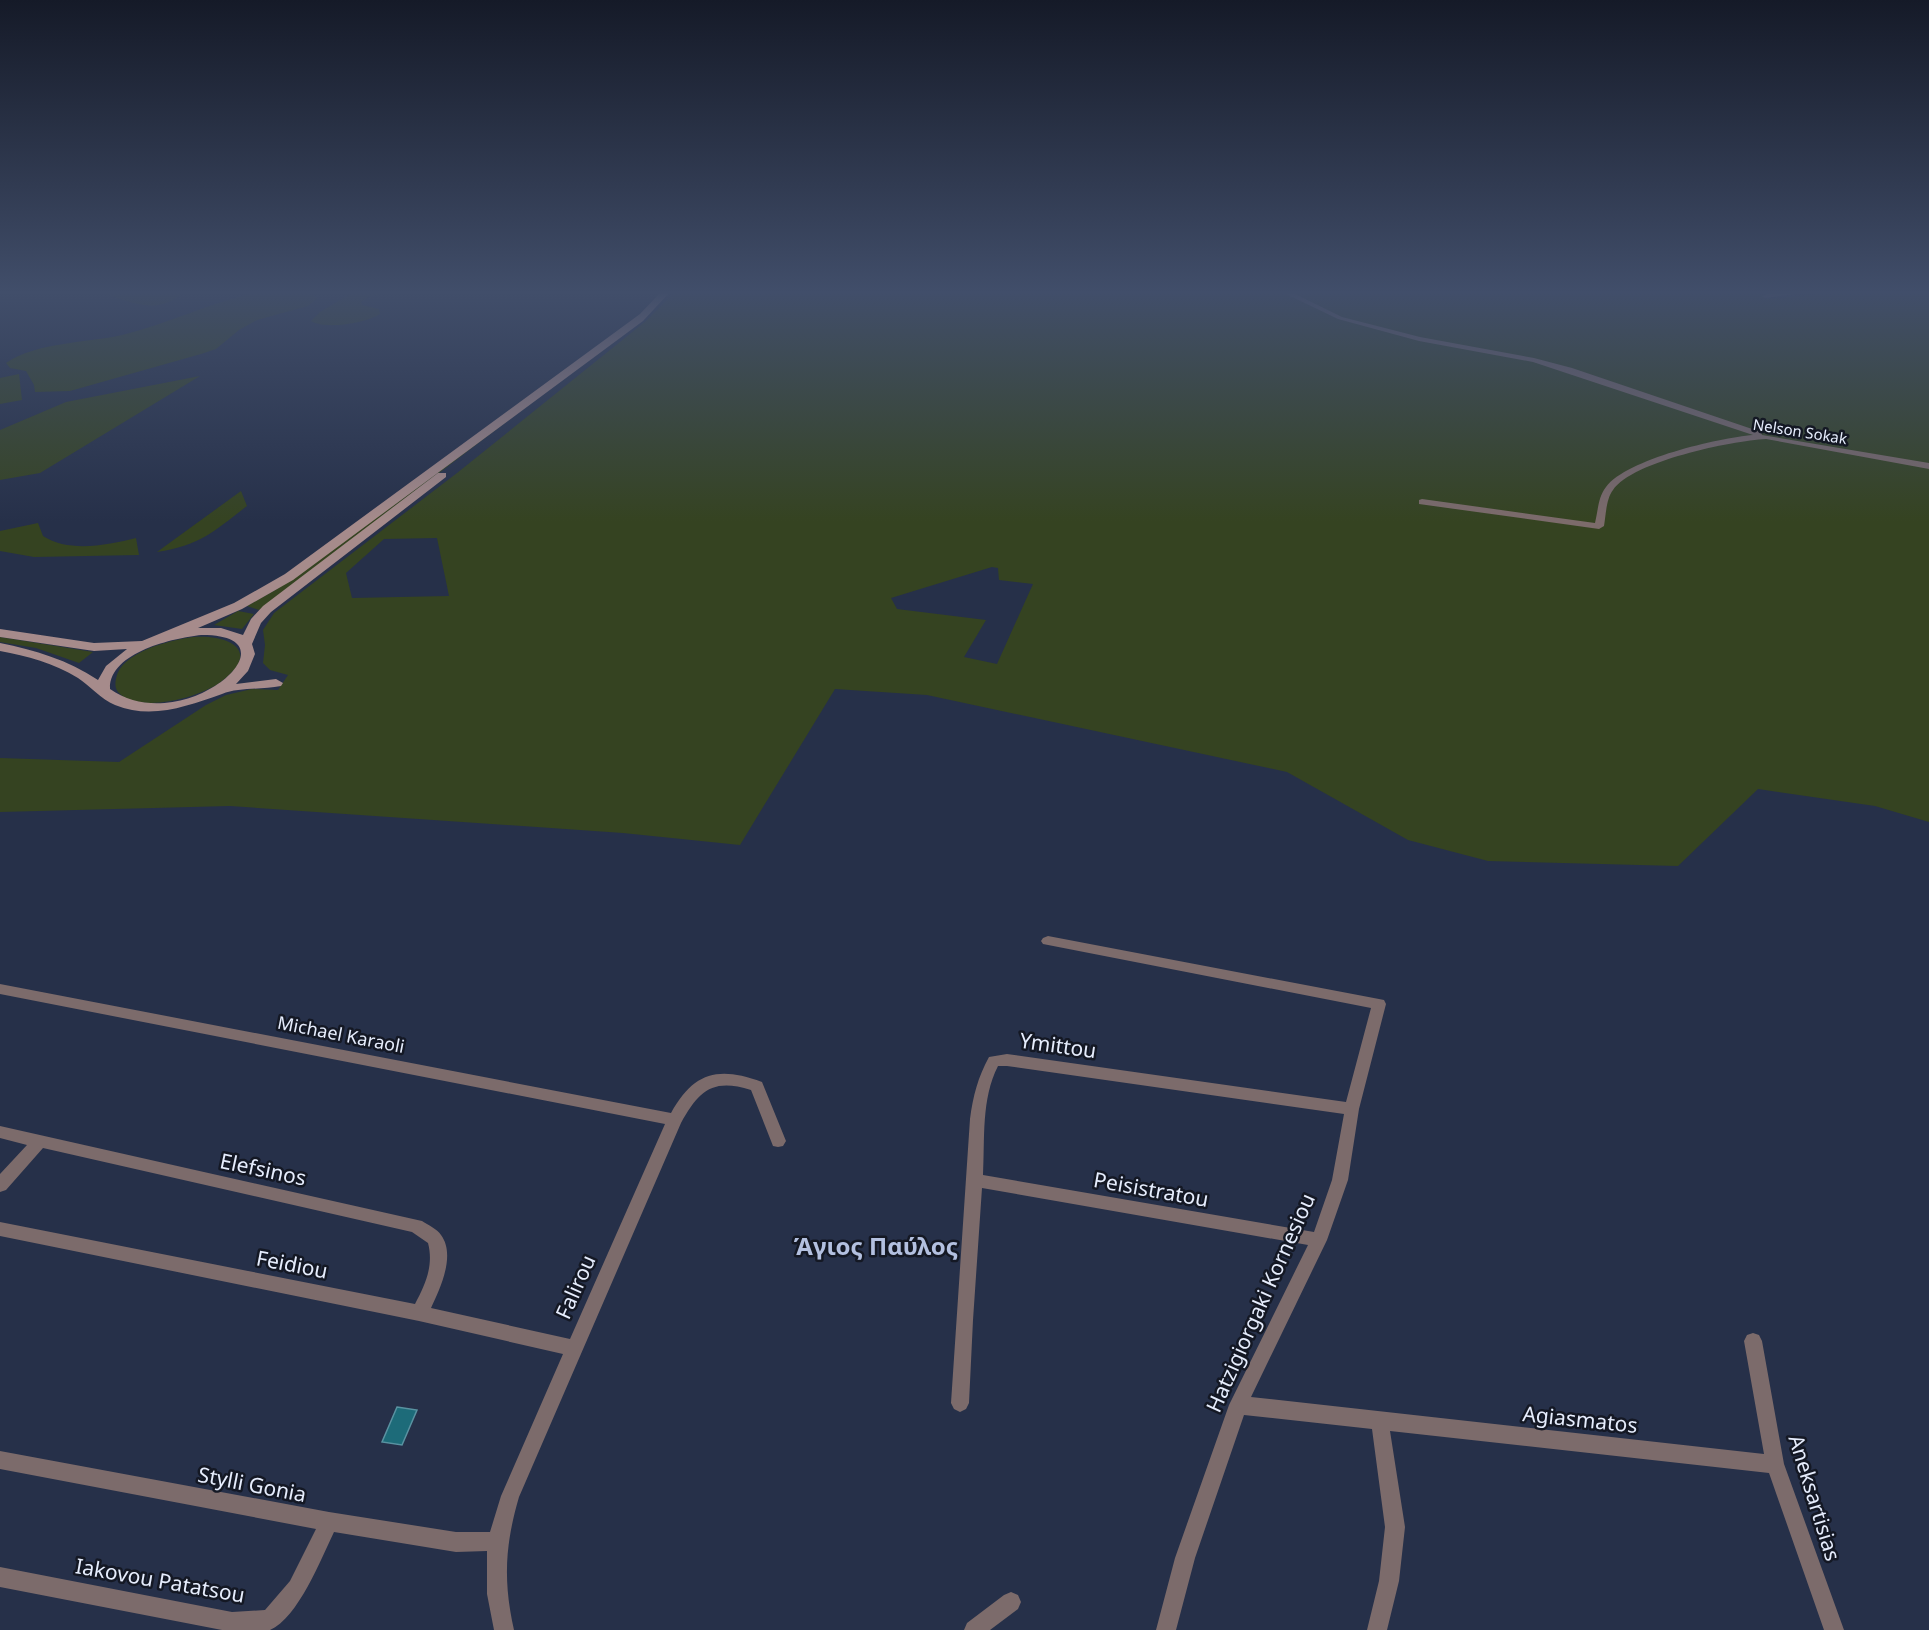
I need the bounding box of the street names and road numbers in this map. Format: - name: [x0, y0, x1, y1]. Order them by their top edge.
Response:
- street label: Nelson Sokak: [1752, 414, 1849, 448]
- street label: Michael Karaoli: [276, 1010, 407, 1058]
- street label: Ymittou: [1018, 1026, 1098, 1064]
- street label: Elefsinos: [218, 1146, 309, 1192]
- street label: Peisistratou: [1091, 1165, 1211, 1213]
- street label: Hatzigiorgaki Kornesiou: [1199, 1189, 1321, 1416]
- street label: Feidiou: [254, 1243, 330, 1285]
- street label: Falirou: [549, 1250, 602, 1323]
- street label: Agiasmatos: [1521, 1399, 1639, 1439]
- street label: Aneksartisias: [1783, 1431, 1847, 1564]
- street label: Stylli Gonia: [196, 1460, 309, 1508]
- street label: Iakovou Patatsou: [73, 1551, 247, 1609]

